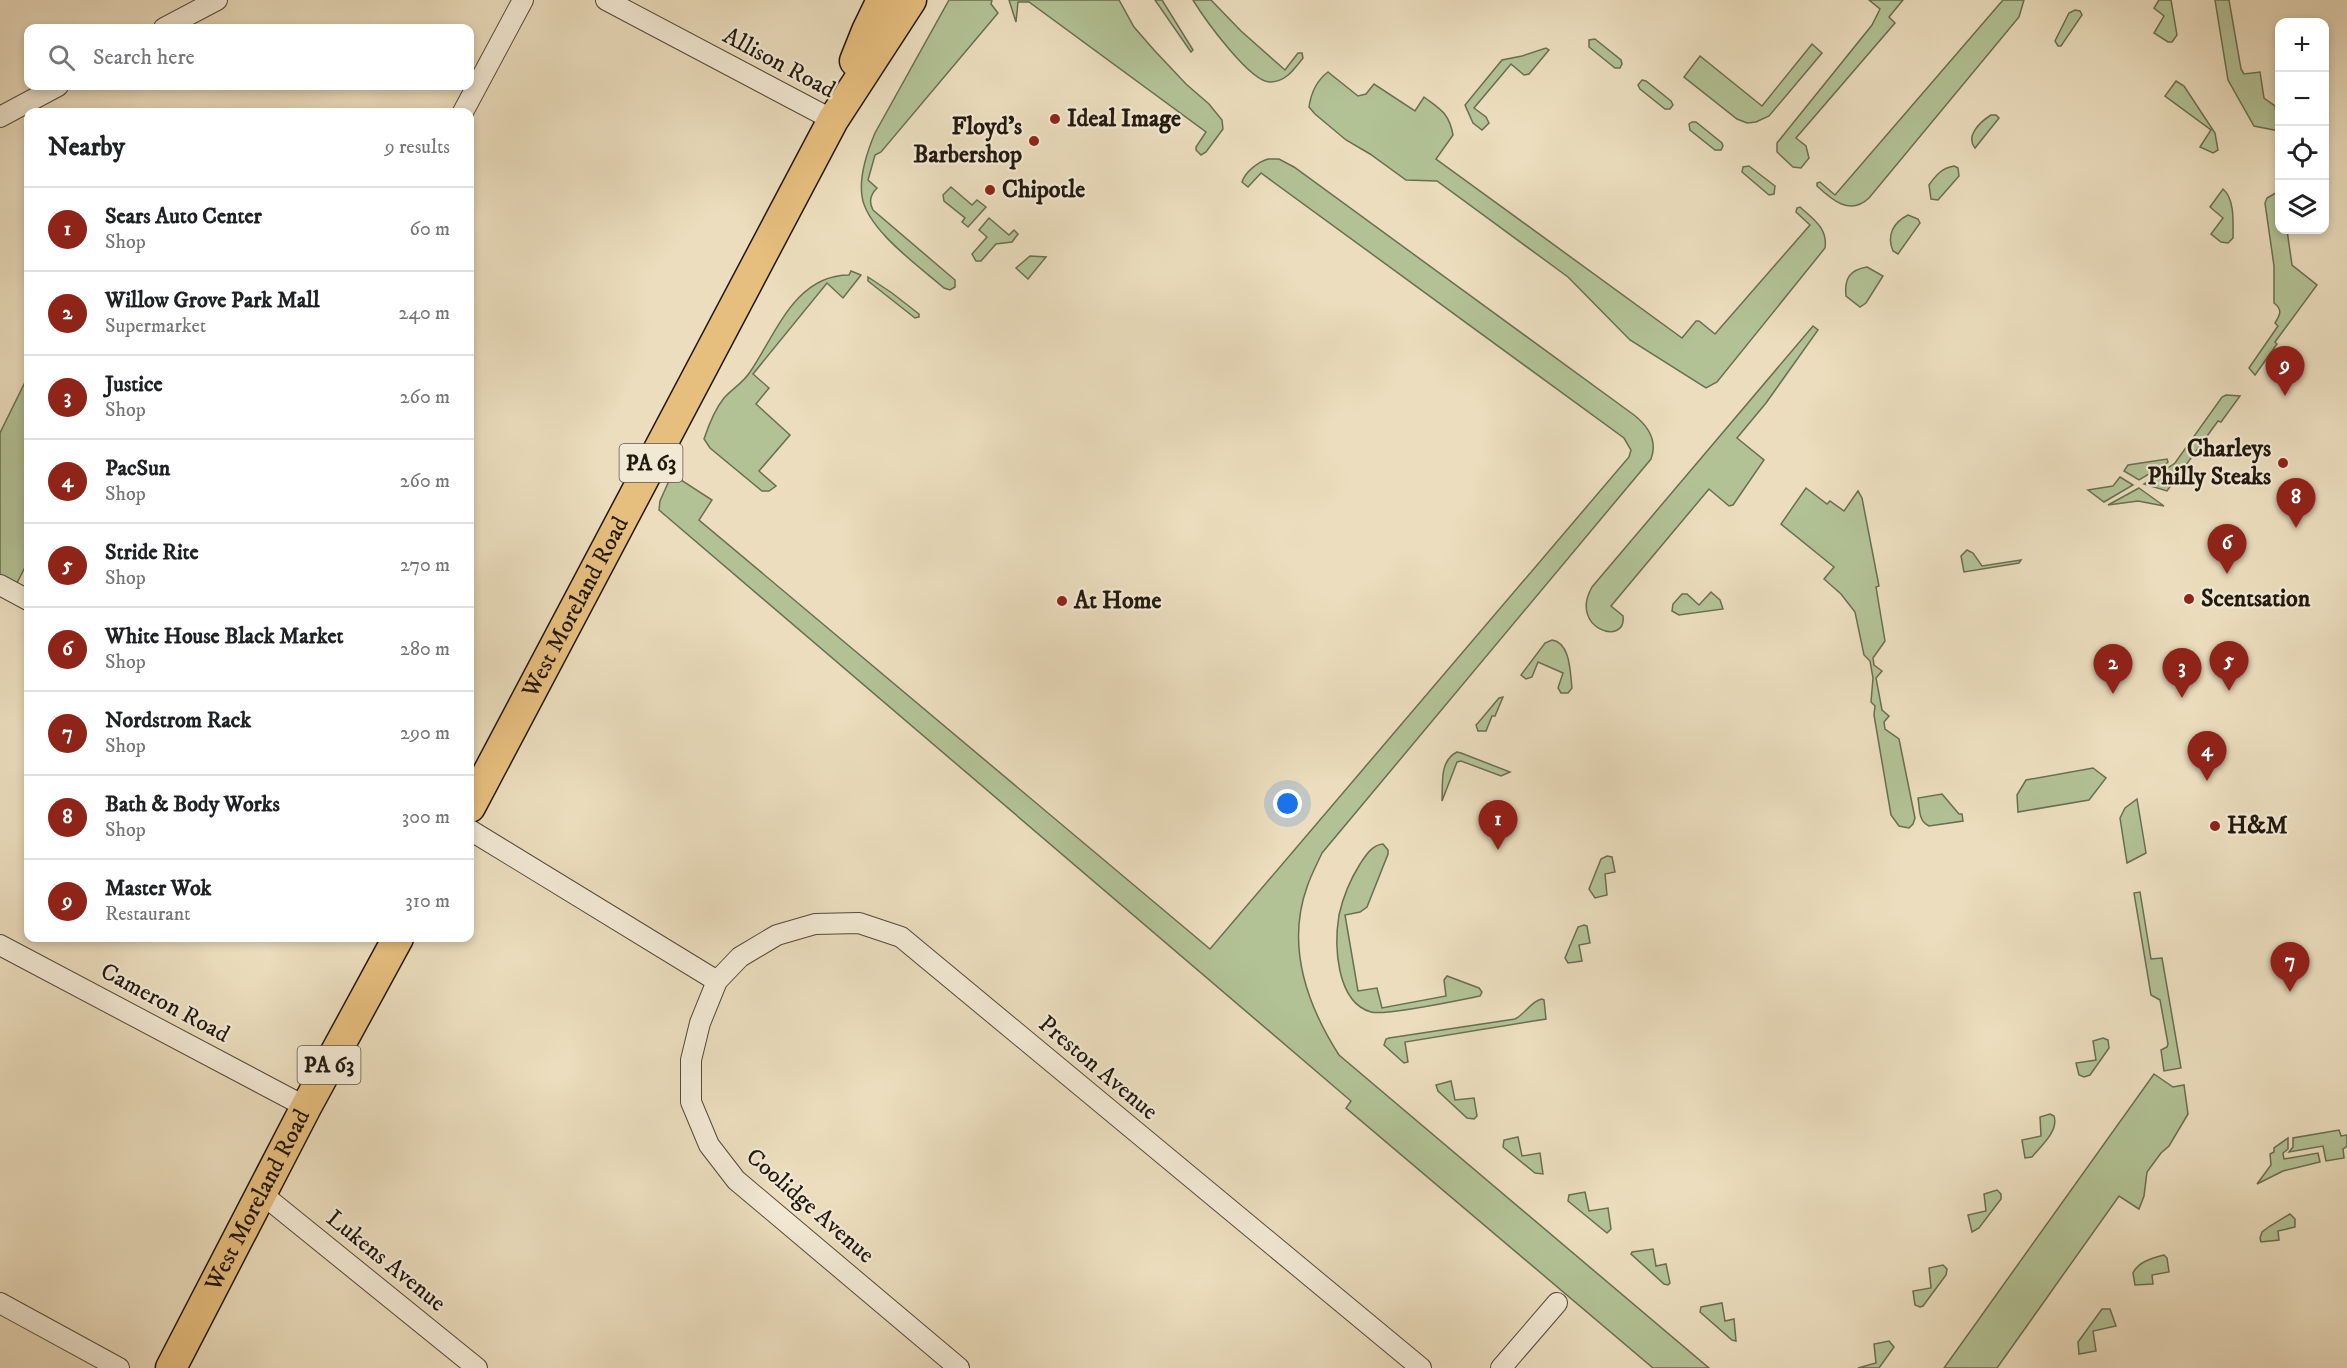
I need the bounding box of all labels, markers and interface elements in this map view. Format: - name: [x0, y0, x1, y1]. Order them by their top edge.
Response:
- map controls: [2275, 18, 2329, 234]
- button: +: [2275, 18, 2329, 72]
- street label: Allison Road: [718, 21, 840, 105]
- search box: [24, 24, 474, 90]
- icon: search: [45, 41, 78, 74]
- text: Search here: [93, 44, 195, 71]
- button: −: [2275, 72, 2329, 126]
- place label: Ideal Image: [1067, 104, 1181, 134]
- place label: Floyd's Barbershop: [913, 112, 1022, 170]
- marker: Ideal Image: [1048, 112, 1062, 126]
- button: locate: [2275, 126, 2329, 180]
- text: Nearby: [48, 131, 125, 164]
- marker: Floyd's Barbershop: [1027, 134, 1041, 148]
- text: 9 results: [385, 135, 450, 160]
- place label: Chipotle: [1002, 175, 1085, 205]
- button: layers: [2275, 180, 2329, 234]
- marker: Chipotle: [983, 183, 997, 197]
- text: Sears Auto Center: [105, 203, 262, 230]
- text: 1: [64, 217, 71, 242]
- text: 60 m: [410, 217, 450, 242]
- text: Shop: [105, 230, 146, 255]
- text: Willow Grove Park Mall: [105, 287, 320, 314]
- text: 2: [63, 301, 72, 326]
- text: 240 m: [399, 301, 450, 326]
- text: Supermarket: [105, 314, 206, 339]
- pin: 9: [2266, 346, 2304, 396]
- text: Justice: [105, 371, 163, 398]
- text: 3: [64, 385, 71, 410]
- text: 260 m: [400, 385, 450, 410]
- text: Shop: [105, 398, 146, 423]
- place label: Charleys Philly Steaks: [2147, 434, 2271, 492]
- road number: PA 63: [620, 444, 682, 482]
- text: PacSun: [105, 455, 170, 482]
- marker: Charleys Philly Steaks: [2276, 456, 2290, 470]
- text: 4: [62, 469, 73, 494]
- text: 260 m: [400, 469, 450, 494]
- pin: 8: [2276, 478, 2316, 528]
- text: Shop: [105, 482, 146, 507]
- street label: West Moreland Road: [515, 512, 636, 704]
- pin: 6: [2208, 524, 2246, 574]
- text: Stride Rite: [105, 539, 199, 566]
- text: 5: [63, 553, 72, 578]
- text: 270 m: [400, 553, 450, 578]
- text: Shop: [105, 566, 146, 591]
- place label: Scentsation: [2201, 584, 2311, 614]
- place label: At Home: [1073, 586, 1162, 616]
- marker: Scentsation: [2182, 592, 2196, 606]
- marker: At Home: [1055, 594, 1069, 608]
- text: White House Black Market: [105, 623, 344, 650]
- text: 6: [62, 637, 73, 662]
- text: 280 m: [400, 637, 450, 662]
- pin: 5: [2210, 642, 2248, 691]
- pin: 2: [2094, 644, 2132, 694]
- pin: 3: [2162, 648, 2202, 698]
- text: Shop: [105, 650, 146, 675]
- text: Nordstrom Rack: [105, 707, 251, 734]
- text: 7: [62, 721, 73, 746]
- text: 290 m: [400, 721, 450, 746]
- pin: 4: [2188, 732, 2226, 781]
- text: Shop: [105, 734, 146, 759]
- your location: [1273, 789, 1302, 818]
- text: Bath & Body Works: [105, 791, 280, 818]
- pin: 1: [1478, 800, 1518, 850]
- text: 8: [62, 805, 73, 830]
- text: 300 m: [402, 805, 450, 830]
- place label: H&M: [2227, 811, 2288, 841]
- text: Shop: [105, 818, 146, 843]
- marker: H&M: [2208, 819, 2222, 833]
- text: Master Wok: [105, 875, 211, 902]
- text: 9: [63, 889, 72, 914]
- text: 310 m: [405, 889, 450, 914]
- text: Restaurant: [105, 902, 190, 927]
- pin: 7: [2270, 942, 2310, 992]
- street label: Cameron Road: [95, 956, 235, 1050]
- street label: Preston Avenue: [1032, 1009, 1164, 1127]
- road number: PA 63: [298, 1046, 360, 1084]
- street label: West Moreland Road: [198, 1104, 317, 1297]
- street label: Coolidge Avenue: [740, 1142, 880, 1270]
- street label: Lukens Avenue: [320, 1204, 452, 1318]

